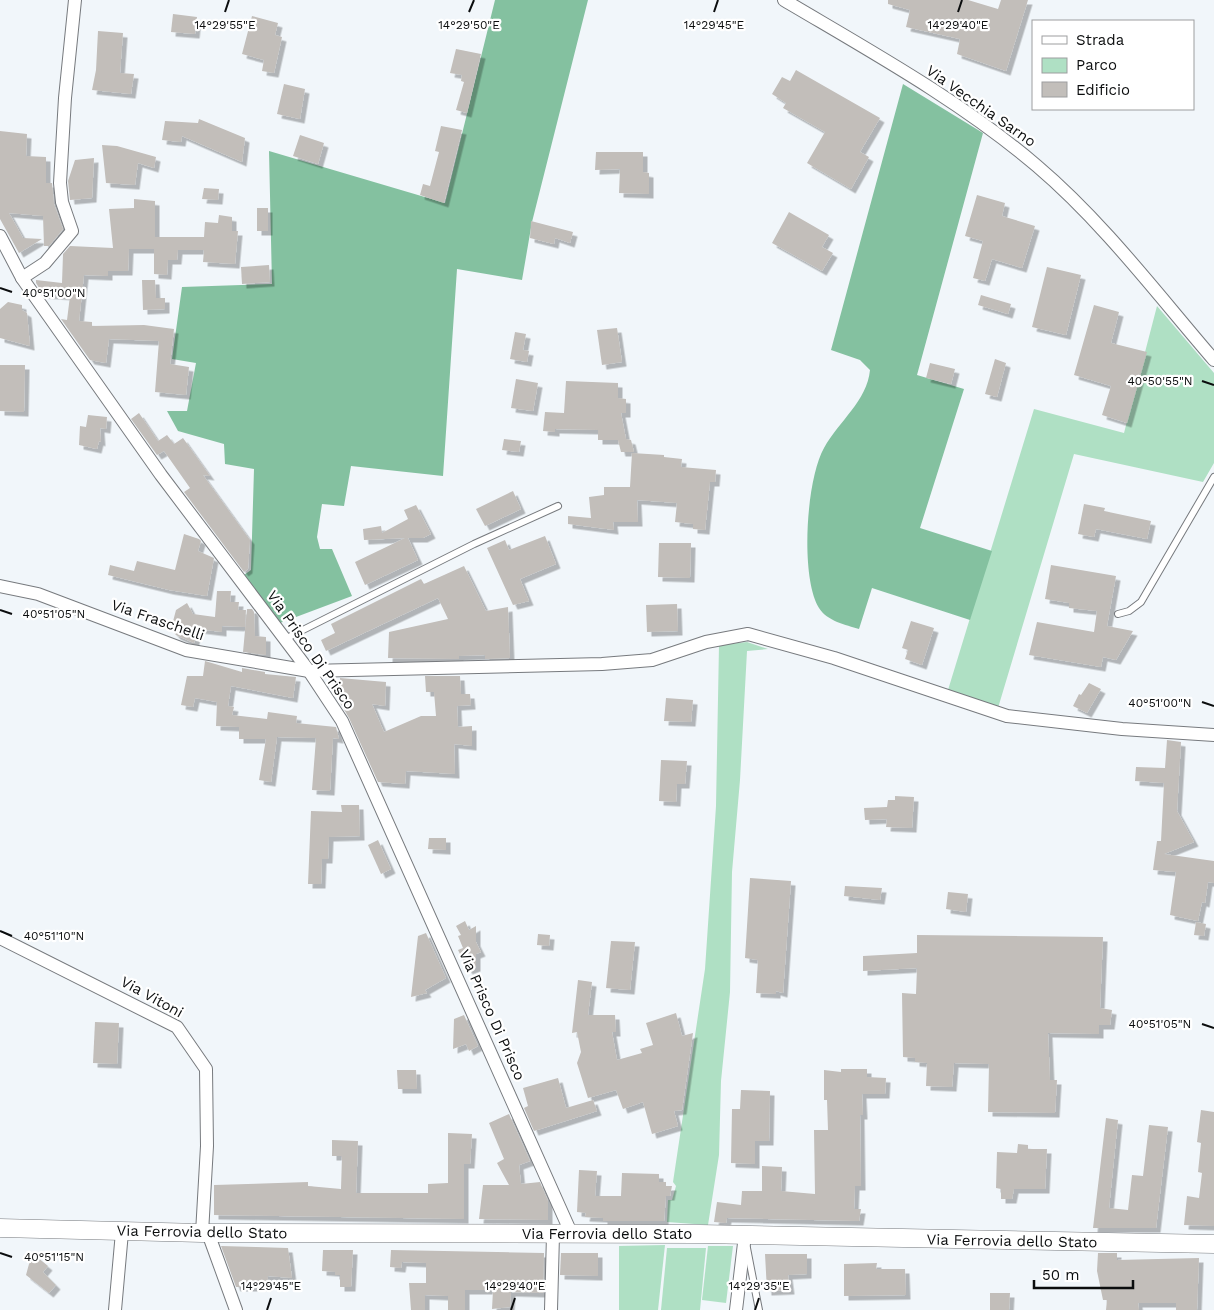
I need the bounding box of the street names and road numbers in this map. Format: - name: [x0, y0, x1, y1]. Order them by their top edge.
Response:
- street label: Via Vecchia Sarno: [923, 61, 1039, 151]
- street label: Via Prisco Di Prisco: [263, 587, 359, 713]
- street label: Via Fraschelli: [109, 596, 207, 644]
- street label: Via Prisco Di Prisco: [455, 947, 529, 1083]
- street label: Via Vitoni: [118, 972, 186, 1022]
- street label: Via Ferrovia dello Stato: [116, 1222, 288, 1242]
- street label: Via Ferrovia dello Stato: [522, 1225, 692, 1243]
- street label: Via Ferrovia dello Stato: [926, 1231, 1098, 1251]

